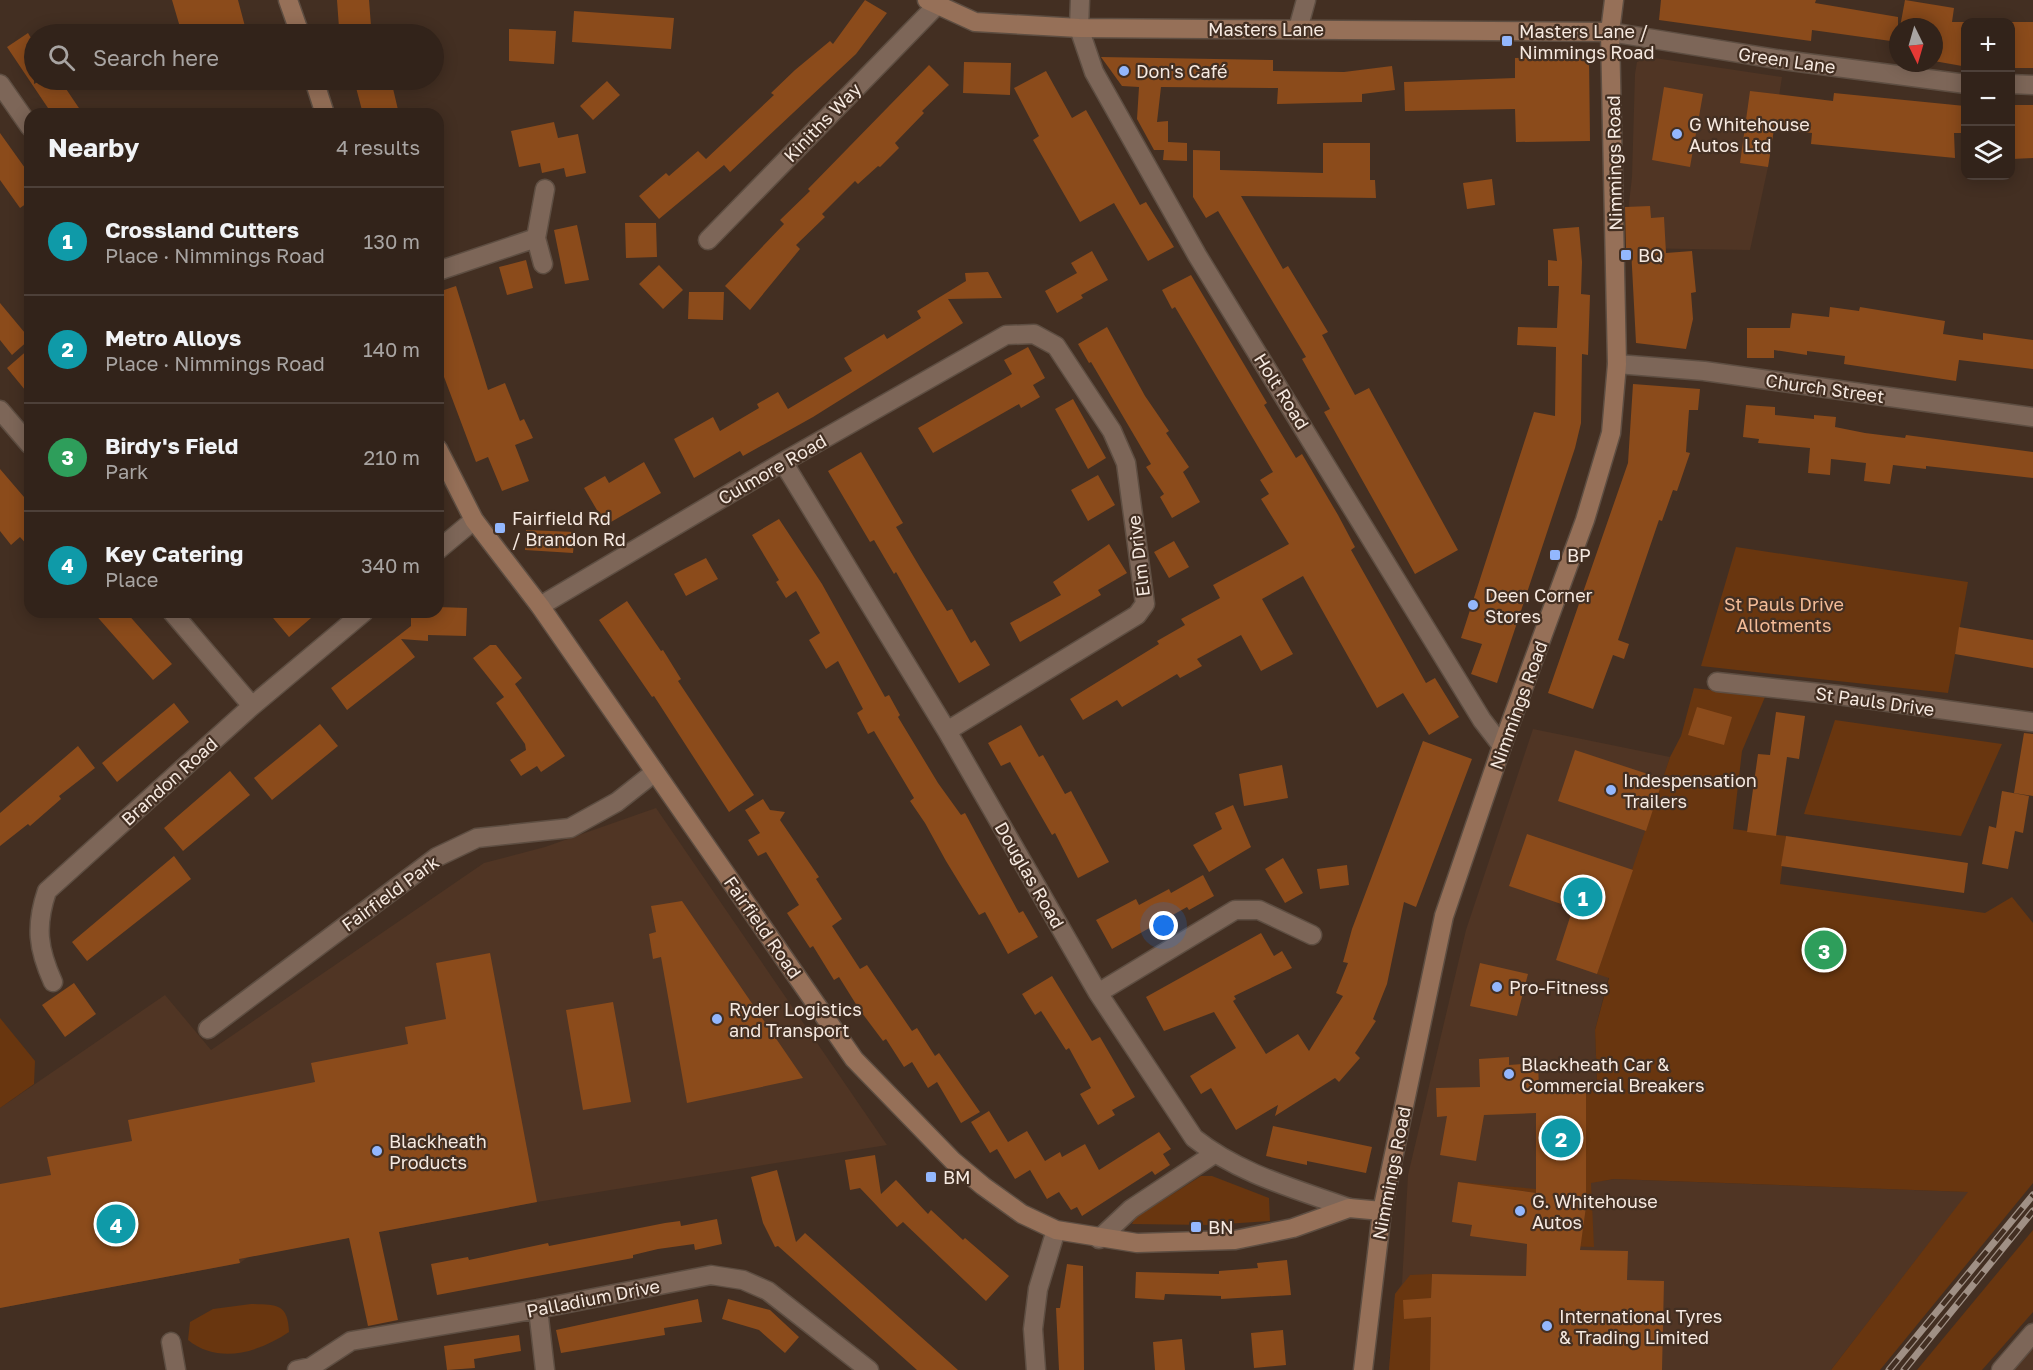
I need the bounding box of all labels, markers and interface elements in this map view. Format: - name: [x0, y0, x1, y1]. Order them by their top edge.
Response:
- street label: Masters Lane: [1208, 18, 1324, 40]
- north arrow: [1889, 18, 1943, 72]
- map controls: [1961, 18, 2015, 180]
- button: +: [1961, 18, 2015, 72]
- place label: Masters Lane / Nimmings Road: [1519, 20, 1654, 63]
- search box: [24, 24, 444, 90]
- marker: Masters Lane / Nimmings Road: [1500, 34, 1514, 48]
- icon: search: [45, 41, 78, 74]
- street label: Green Lane: [1737, 42, 1837, 78]
- text: Search here: [93, 44, 219, 71]
- place label: Don's Café: [1136, 60, 1228, 82]
- marker: Don's Café: [1117, 64, 1131, 78]
- button: −: [1961, 72, 2015, 126]
- street label: Kiniths Way: [779, 78, 865, 166]
- street label: Nimmings Road: [1602, 95, 1626, 231]
- place label: G Whitehouse Autos Ltd: [1689, 113, 1810, 156]
- button: layers: [1961, 126, 2015, 180]
- marker: G Whitehouse Autos Ltd: [1670, 127, 1684, 141]
- text: Nearby: [48, 132, 139, 163]
- text: 4 results: [336, 135, 420, 159]
- text: Crossland Cutters: [105, 216, 299, 243]
- text: 1: [62, 229, 73, 253]
- text: 130 m: [364, 229, 420, 253]
- text: Place · Nimmings Road: [105, 243, 325, 267]
- place label: BQ: [1638, 244, 1663, 266]
- marker: BQ: [1619, 248, 1633, 262]
- text: Metro Alloys: [105, 324, 241, 351]
- text: 2: [61, 337, 74, 361]
- text: 140 m: [363, 337, 420, 361]
- street label: Holt Road: [1250, 349, 1314, 433]
- text: Place · Nimmings Road: [105, 351, 325, 375]
- street label: Church Street: [1764, 369, 1886, 407]
- street label: Culmore Road: [714, 429, 830, 509]
- text: Birdy's Field: [105, 432, 238, 459]
- text: 3: [61, 445, 74, 469]
- text: 210 m: [364, 445, 420, 469]
- text: Park: [105, 459, 148, 483]
- place label: Fairfield Rd / Brandon Rd: [512, 507, 626, 550]
- street label: Elm Drive: [1122, 514, 1154, 598]
- marker: Fairfield Rd / Brandon Rd: [493, 521, 507, 535]
- text: Key Catering: [105, 540, 243, 567]
- place label: BP: [1567, 544, 1591, 566]
- marker: BP: [1548, 548, 1562, 562]
- text: 4: [61, 553, 74, 577]
- text: 340 m: [361, 553, 420, 577]
- text: Place: [105, 567, 158, 591]
- place label: Deen Corner Stores: [1485, 584, 1593, 627]
- park label: St Pauls Drive Allotments: [1724, 593, 1844, 636]
- marker: Deen Corner Stores: [1466, 598, 1480, 612]
- street label: Nimmings Road: [1484, 638, 1552, 772]
- street label: St Pauls Drive: [1814, 682, 1936, 720]
- street label: Brandon Road: [116, 732, 222, 830]
- place label: Indespensation Trailers: [1623, 769, 1757, 812]
- marker: Indespensation Trailers: [1604, 783, 1618, 797]
- street label: Douglas Road: [991, 818, 1069, 932]
- street label: Fairfield Park: [337, 850, 443, 936]
- street label: Fairfield Road: [720, 872, 806, 982]
- pin: 1: [1564, 874, 1602, 920]
- your location: [1149, 911, 1178, 940]
- pin: 3: [1804, 928, 1844, 972]
- place label: Pro-Fitness: [1509, 976, 1609, 998]
- marker: Pro-Fitness: [1490, 980, 1504, 994]
- place label: Ryder Logistics and Transport: [729, 998, 862, 1041]
- marker: Ryder Logistics and Transport: [710, 1012, 724, 1026]
- place label: Blackheath Car & Commercial Breakers: [1521, 1053, 1705, 1096]
- marker: Blackheath Car & Commercial Breakers: [1502, 1067, 1516, 1081]
- street label: Nimmings Road: [1367, 1104, 1415, 1242]
- pin: 2: [1542, 1116, 1580, 1160]
- place label: Blackheath Products: [389, 1130, 487, 1173]
- marker: Blackheath Products: [370, 1144, 384, 1158]
- place label: BM: [943, 1166, 971, 1188]
- marker: BM: [924, 1170, 938, 1184]
- place label: G. Whitehouse Autos: [1532, 1190, 1658, 1233]
- pin: 4: [96, 1202, 136, 1246]
- marker: G. Whitehouse Autos: [1513, 1204, 1527, 1218]
- place label: BN: [1208, 1216, 1234, 1238]
- marker: BN: [1189, 1220, 1203, 1234]
- street label: Palladium Drive: [524, 1274, 662, 1322]
- place label: International Tyres & Trading Limited: [1559, 1305, 1722, 1348]
- marker: International Tyres & Trading Limited: [1540, 1319, 1554, 1333]

